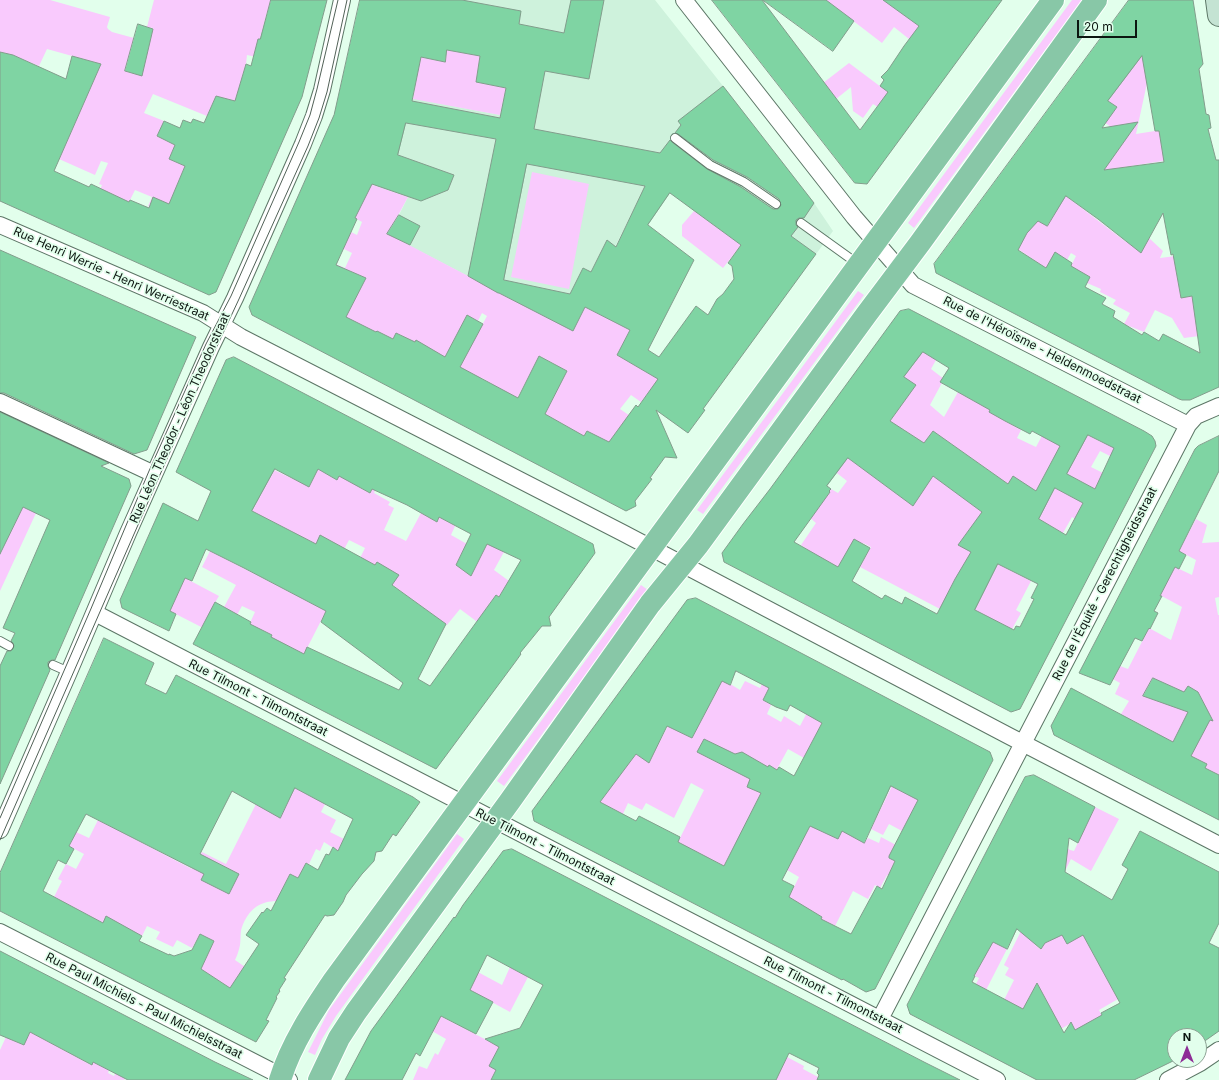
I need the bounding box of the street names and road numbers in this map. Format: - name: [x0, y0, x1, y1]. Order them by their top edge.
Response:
- street label: Rue Henri Werrie - Henri Werriestraat: [11, 224, 211, 324]
- street label: Rue de l'Héroïsme - Heldenmoedstraat: [941, 294, 1143, 406]
- street label: Rue Léon Theodor - Léon Theodorstraat: [127, 311, 233, 525]
- street label: Rue de l'Équité - Gerechtigheidsstraat: [1050, 485, 1160, 683]
- street label: Rue Tilmont - Tilmontstraat: [186, 657, 330, 739]
- street label: Rue Tilmont - Tilmontstraat: [473, 806, 617, 888]
- street label: Rue Paul Michiels - Paul Michielsstraat: [43, 950, 245, 1062]
- street label: Rue Tilmont - Tilmontstraat: [761, 954, 905, 1036]

